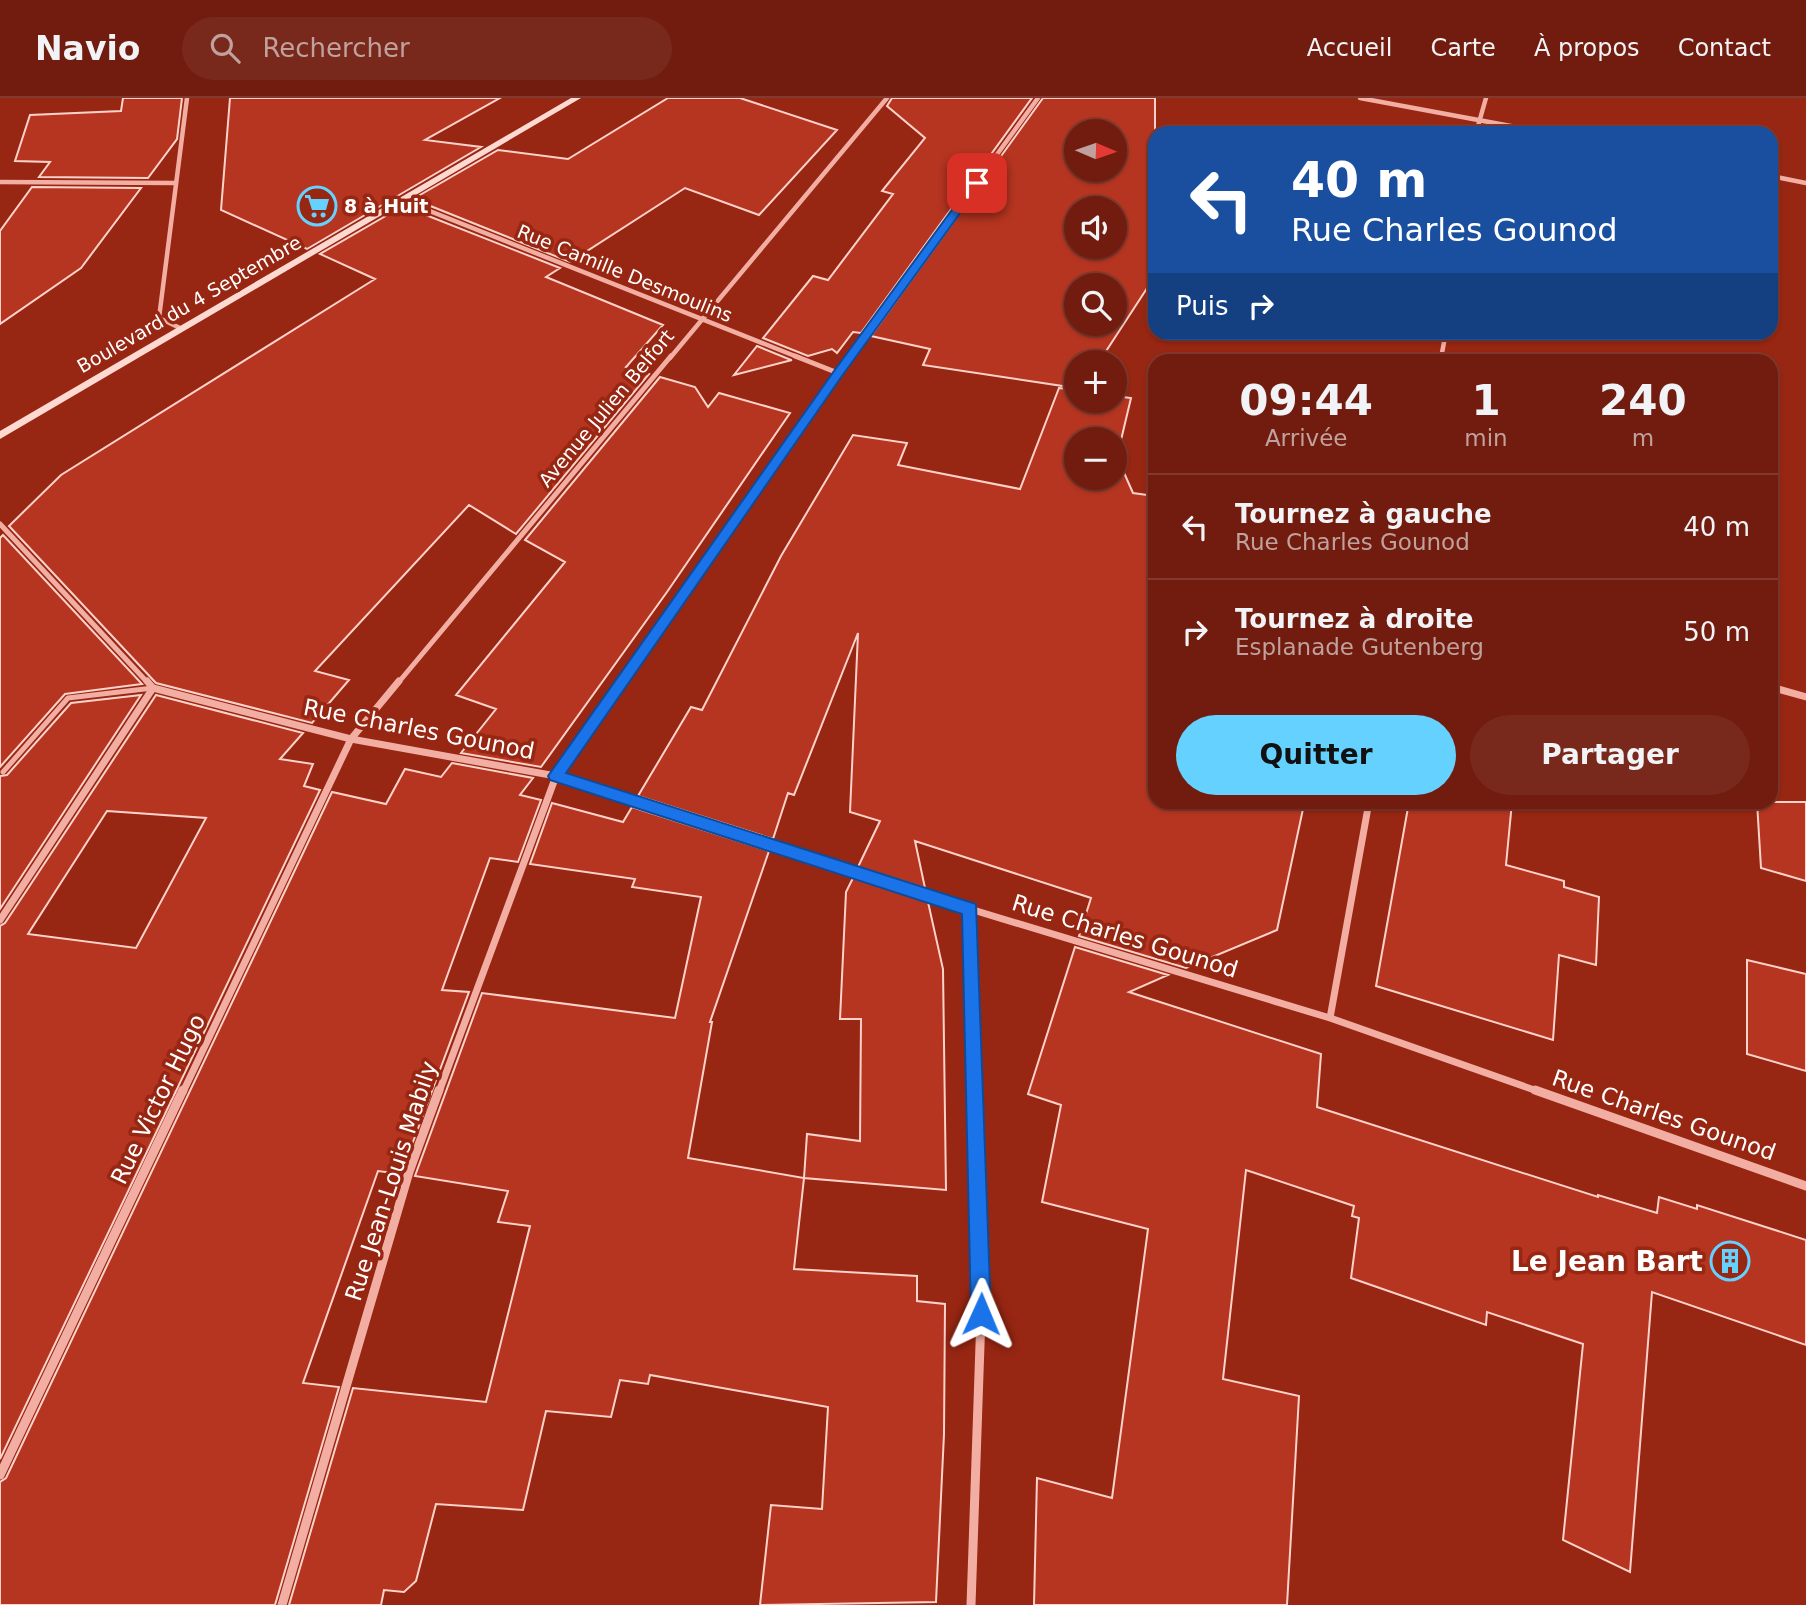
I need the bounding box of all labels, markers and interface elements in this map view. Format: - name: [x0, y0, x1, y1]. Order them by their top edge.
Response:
- search box: [182, 17, 672, 80]
- text: Navio: [35, 29, 140, 68]
- icon: search: [206, 29, 244, 67]
- text: Rechercher: [262, 33, 410, 63]
- text: Accueil: [1307, 34, 1392, 62]
- text: Carte: [1430, 34, 1496, 62]
- text: À propos: [1534, 34, 1640, 62]
- text: Contact: [1678, 34, 1771, 62]
- north arrow: [1064, 119, 1127, 182]
- map controls: [1064, 119, 1127, 490]
- text: 40 m: [1291, 152, 1427, 209]
- pin: [947, 153, 1007, 213]
- icon: left: [1176, 154, 1267, 245]
- icon: arrive: [958, 164, 996, 202]
- supermarket icon: 8 à Huit: [296, 185, 338, 227]
- place label: 8 à Huit: [344, 195, 428, 217]
- button: sound: [1064, 196, 1127, 259]
- text: Rue Charles Gounod: [1291, 211, 1618, 249]
- street label: Rue Camille Desmoulins: [514, 220, 736, 326]
- street label: Boulevard du 4 Septembre: [73, 231, 305, 377]
- button: search: [1064, 273, 1127, 336]
- icon: right: [1242, 287, 1280, 325]
- text: Puis: [1176, 291, 1228, 321]
- street label: Avenue Julien Belfort: [534, 325, 678, 491]
- button: +: [1064, 350, 1127, 413]
- text: 09:44: [1239, 376, 1373, 425]
- text: 1: [1471, 376, 1501, 425]
- text: 240: [1599, 376, 1687, 425]
- text: Arrivée: [1265, 425, 1347, 451]
- text: min: [1464, 425, 1508, 451]
- text: m: [1632, 425, 1654, 451]
- button: −: [1064, 427, 1127, 490]
- text: Tournez à gauche: [1235, 499, 1492, 529]
- icon: left: [1176, 508, 1214, 546]
- text: 40 m: [1683, 512, 1750, 542]
- text: Rue Charles Gounod: [1235, 529, 1470, 555]
- text: Tournez à droite: [1235, 604, 1474, 634]
- icon: right: [1176, 613, 1214, 651]
- text: 50 m: [1683, 617, 1750, 647]
- text: Esplanade Gutenberg: [1235, 634, 1484, 660]
- street label: Rue Charles Gounod: [301, 694, 537, 764]
- button: Quitter: [1176, 715, 1456, 795]
- button: Partager: [1470, 715, 1750, 795]
- street label: Rue Charles Gounod: [1009, 889, 1241, 983]
- street label: Rue Victor Hugo: [106, 1010, 210, 1188]
- street label: Rue Jean-Louis Mabily: [340, 1058, 442, 1304]
- street label: Rue Charles Gounod: [1549, 1064, 1779, 1166]
- building icon: Le Jean Bart: [1709, 1240, 1751, 1282]
- place label: Le Jean Bart: [1511, 1245, 1703, 1278]
- position arrow: [944, 1277, 1018, 1351]

